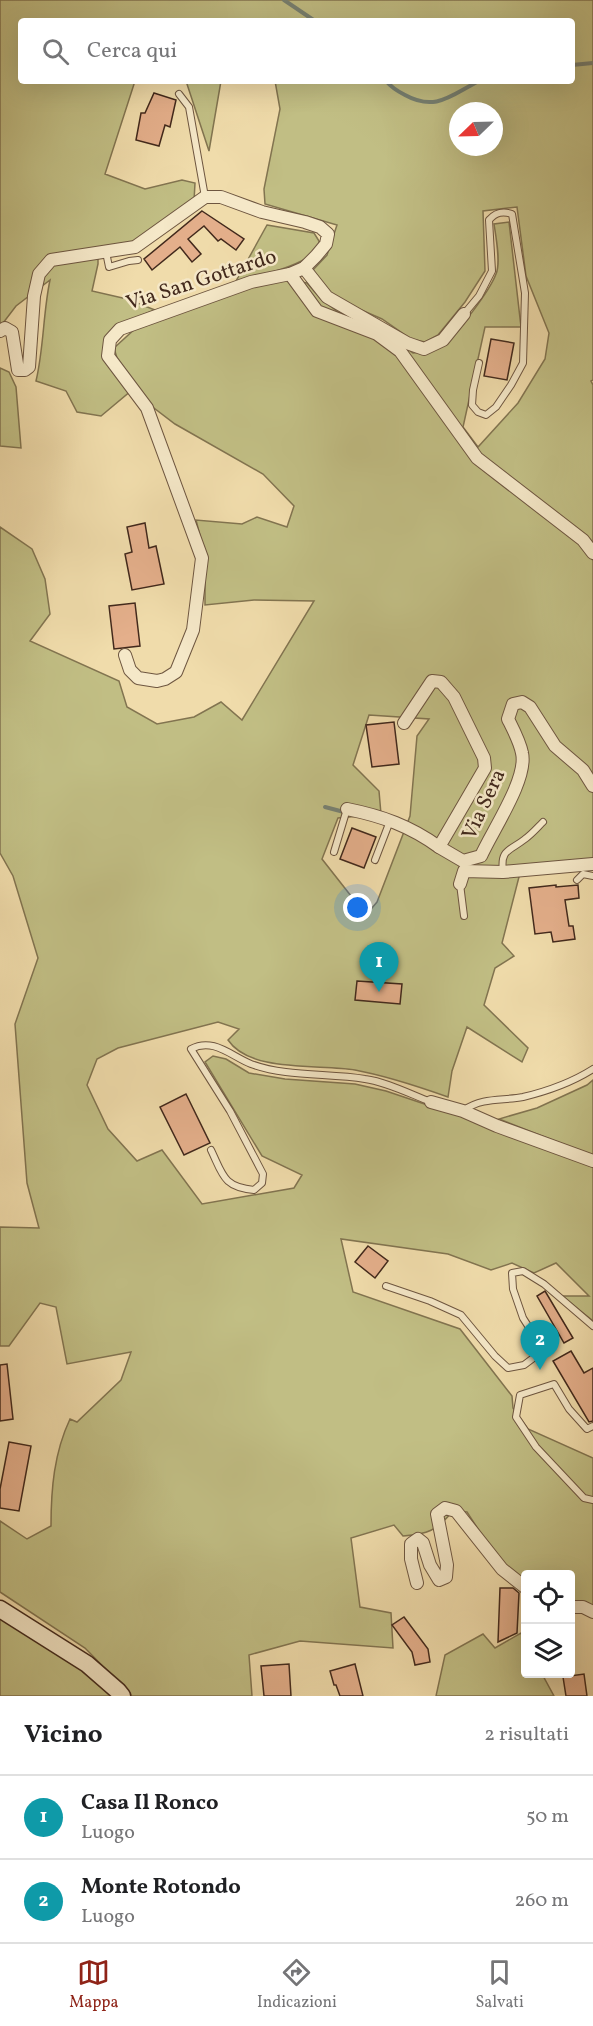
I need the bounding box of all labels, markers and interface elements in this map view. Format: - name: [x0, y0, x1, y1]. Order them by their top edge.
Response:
- search box: [18, 18, 575, 84]
- icon: search: [39, 35, 72, 68]
- text: Cerca qui: [87, 36, 177, 67]
- north arrow: [449, 102, 503, 156]
- street label: Via San Gottardo: [123, 242, 280, 318]
- street label: Via Sera: [455, 764, 513, 845]
- your location: [343, 893, 372, 922]
- pin: 1: [360, 942, 398, 992]
- pin: 2: [520, 1320, 560, 1370]
- map controls: [521, 1570, 575, 1678]
- button: locate: [521, 1570, 575, 1624]
- button: layers: [521, 1624, 575, 1678]
- text: Vicino: [24, 1717, 103, 1753]
- text: 2 risultati: [484, 1721, 569, 1749]
- text: Casa Il Ronco: [81, 1788, 218, 1819]
- text: 1: [39, 1803, 48, 1831]
- text: 50 m: [526, 1803, 569, 1831]
- text: Luogo: [81, 1819, 135, 1847]
- text: Monte Rotondo: [81, 1872, 241, 1903]
- text: 2: [38, 1887, 49, 1915]
- text: 260 m: [514, 1887, 569, 1915]
- text: Luogo: [81, 1903, 135, 1931]
- tab: Mappa: [69, 1956, 118, 2014]
- tab: Indicazioni: [257, 1956, 337, 2014]
- tab: Salvati: [476, 1956, 524, 2014]

